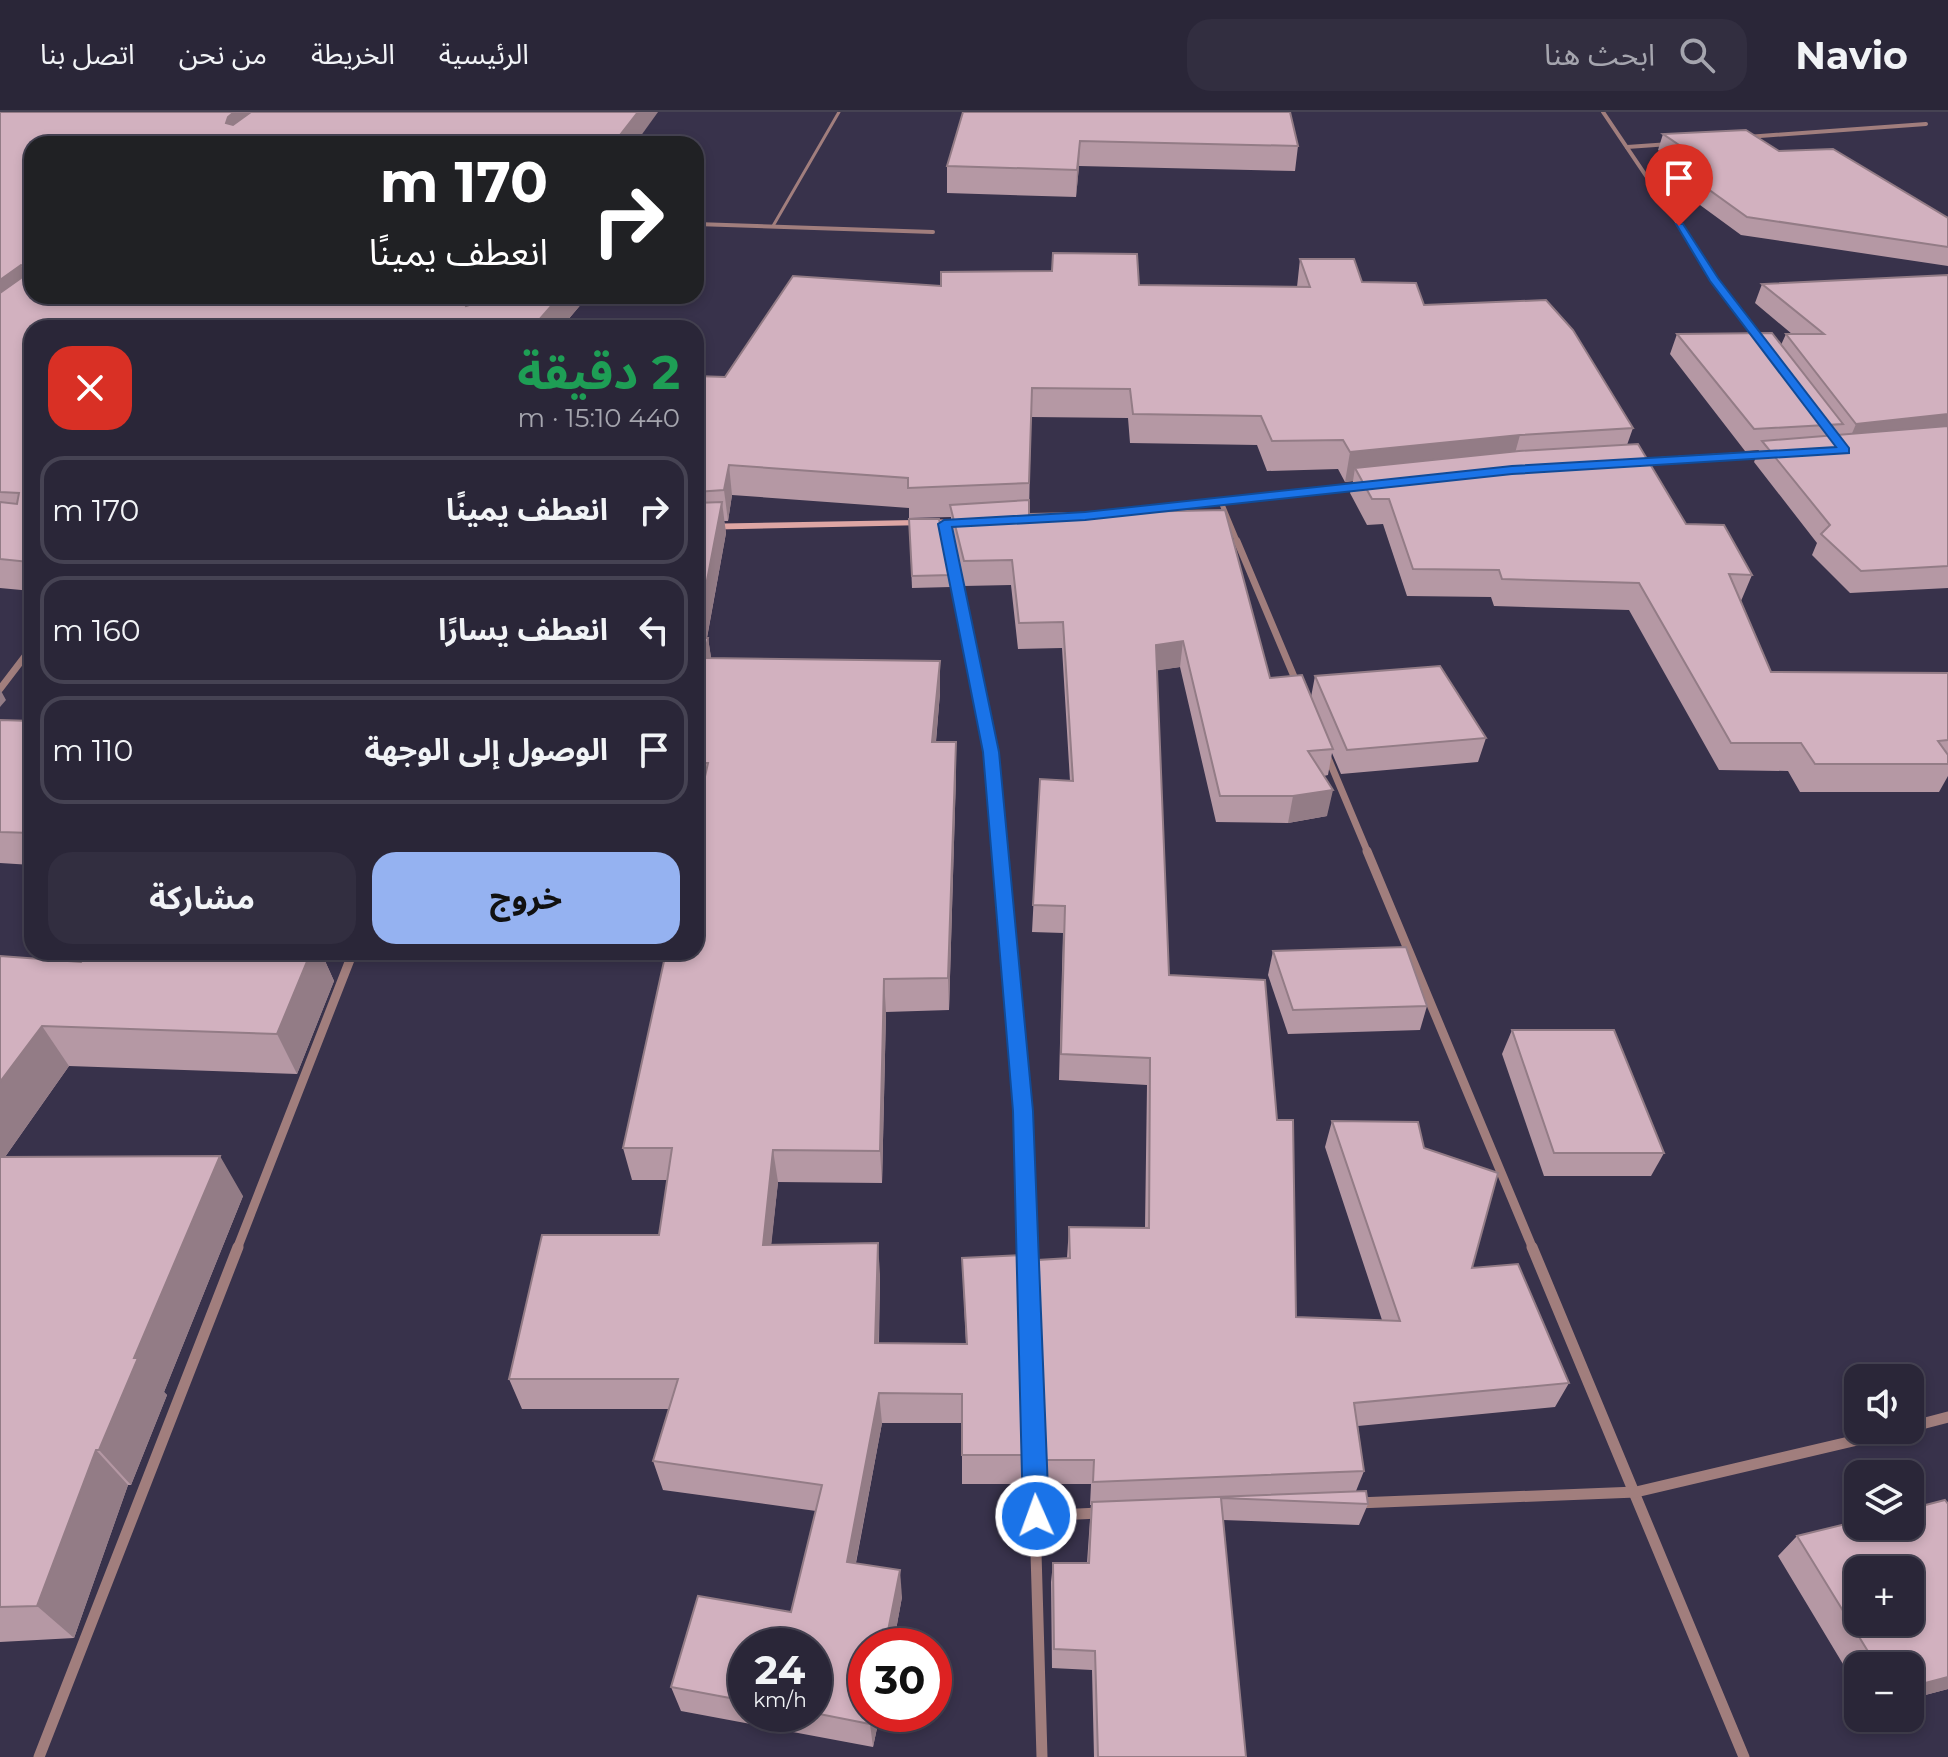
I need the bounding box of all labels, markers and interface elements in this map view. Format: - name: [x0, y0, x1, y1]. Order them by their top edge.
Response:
- search box: [1187, 19, 1747, 91]
- text: Navio: [1795, 32, 1908, 79]
- icon: search: [1675, 33, 1719, 77]
- text: ابحث هنا: [1544, 36, 1655, 73]
- text: اتصل بنا: [40, 37, 135, 71]
- text: من نحن: [179, 37, 267, 71]
- text: الخريطة: [311, 37, 395, 71]
- text: الرئيسية: [439, 37, 529, 71]
- pin: [1645, 144, 1713, 226]
- text: 170 m: [380, 148, 548, 216]
- icon: arrive: [1657, 156, 1701, 200]
- icon: right: [576, 168, 680, 272]
- text: انعطف يمينًا: [369, 230, 548, 274]
- text: 2 دقيقة: [517, 343, 680, 401]
- button: close: [48, 346, 132, 430]
- text: 440 m · 15:10: [518, 402, 680, 434]
- icon: right: [632, 488, 676, 532]
- text: انعطف يمينًا: [446, 491, 608, 528]
- text: 170 m: [52, 492, 139, 529]
- icon: left: [632, 608, 676, 652]
- text: انعطف يسارًا: [438, 611, 608, 648]
- text: 160 m: [52, 612, 141, 649]
- icon: arrive: [632, 728, 676, 772]
- text: الوصول إلى الوجهة: [364, 731, 608, 768]
- text: 110 m: [52, 732, 133, 769]
- button: مشاركة: [48, 852, 356, 944]
- button: خروج: [372, 852, 680, 944]
- map controls: [1844, 1364, 1924, 1732]
- button: sound: [1844, 1364, 1924, 1444]
- button: layers: [1844, 1460, 1924, 1540]
- position arrow: [994, 1474, 1078, 1558]
- button: +: [1844, 1556, 1924, 1636]
- speed limit sign: 30: [848, 1628, 952, 1732]
- text: 24: [755, 1645, 805, 1694]
- button: −: [1844, 1652, 1924, 1732]
- text: km/h: [753, 1688, 807, 1712]

